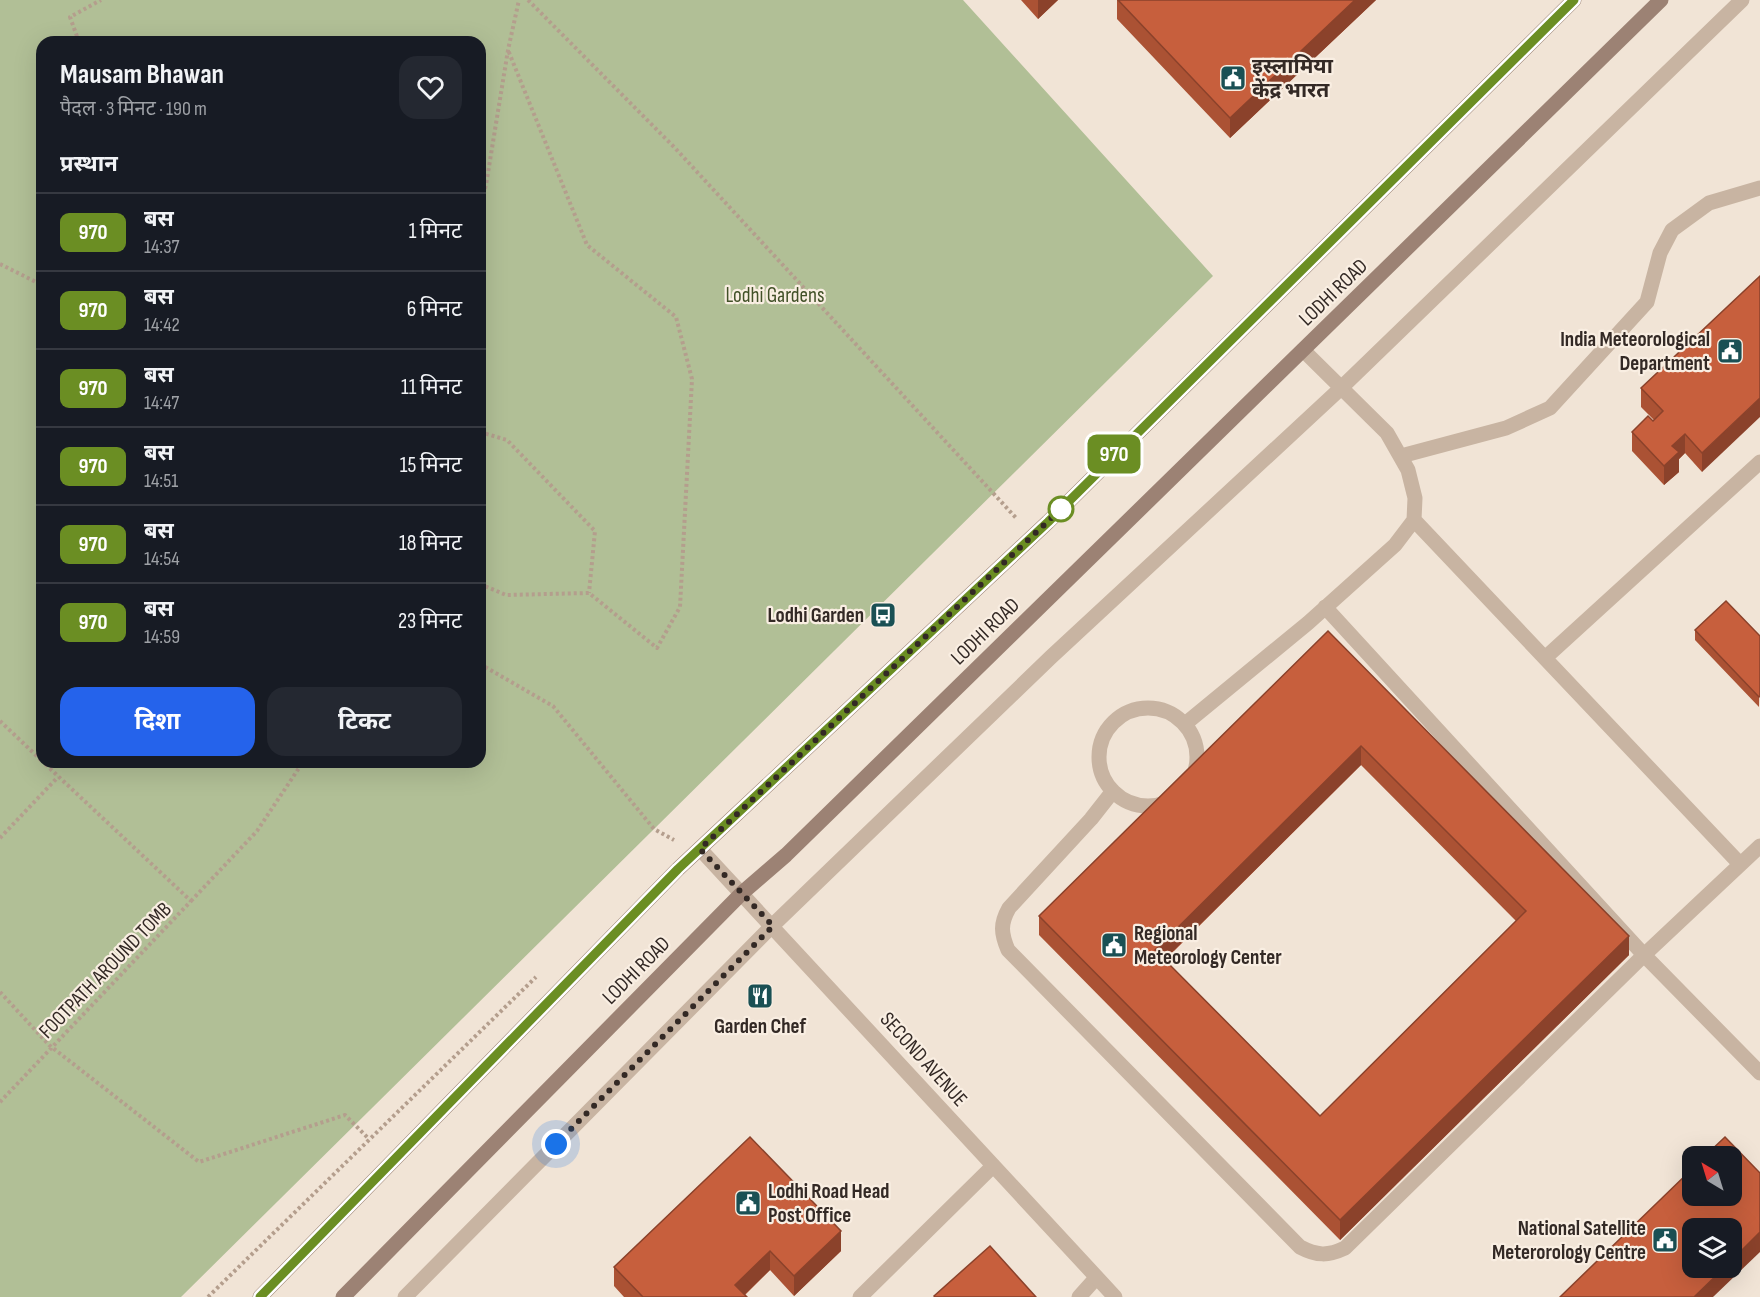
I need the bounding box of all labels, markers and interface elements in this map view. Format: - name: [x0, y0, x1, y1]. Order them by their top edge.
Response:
- place label: इस्लामिया केंद्र भारत: [1252, 54, 1334, 103]
- button: heart: [399, 56, 462, 119]
- text: Mausam Bhawan: [60, 58, 224, 91]
- public building icon: इस्लामिया केंद्र भारत: [1218, 63, 1248, 93]
- text: पैदल · 3 मिनट · 190 m: [60, 97, 207, 121]
- text: प्रस्थान: [60, 151, 118, 178]
- text: बस: [144, 206, 174, 233]
- text: 1 मिनट: [409, 218, 462, 245]
- text: 970: [78, 220, 108, 245]
- text: 14:37: [144, 235, 180, 259]
- street label: LODHI ROAD: [1294, 254, 1373, 331]
- park label: Lodhi Gardens: [725, 283, 825, 308]
- text: बस: [144, 284, 174, 311]
- text: 6 मिनट: [407, 296, 462, 323]
- text: 970: [78, 298, 108, 323]
- text: 14:42: [144, 313, 180, 337]
- place label: India Meteorological Department: [1560, 327, 1710, 376]
- public building icon: India Meteorological Department: [1715, 336, 1745, 366]
- text: बस: [144, 362, 174, 389]
- text: 11 मिनट: [401, 374, 462, 401]
- text: 970: [78, 376, 108, 401]
- text: 14:47: [144, 391, 179, 415]
- line badge: 970: [1080, 434, 1148, 474]
- text: बस: [144, 440, 174, 467]
- text: 970: [1099, 442, 1129, 467]
- text: 15 मिनट: [400, 452, 462, 479]
- text: 970: [78, 454, 108, 479]
- text: 14:51: [144, 469, 178, 493]
- unlabelled marker: [1048, 496, 1074, 522]
- text: बस: [144, 518, 174, 545]
- text: 18 मिनट: [399, 530, 462, 557]
- text: 970: [78, 532, 108, 557]
- text: 14:54: [144, 547, 180, 571]
- street label: LODHI ROAD: [946, 593, 1025, 670]
- text: बस: [144, 596, 174, 623]
- bus stop icon: Lodhi Garden: [868, 600, 898, 630]
- place label: Lodhi Garden: [767, 603, 864, 628]
- text: 23 मिनट: [398, 608, 462, 635]
- text: 970: [78, 610, 108, 635]
- text: 14:59: [144, 625, 180, 649]
- button: दिशा: [60, 687, 255, 756]
- button: टिकट: [267, 687, 462, 756]
- street label: FOOTPATH AROUND TOMB: [34, 897, 177, 1044]
- place label: Regional Meteorology Center: [1134, 921, 1282, 970]
- public building icon: Regional Meteorology Center: [1099, 930, 1129, 960]
- street label: LODHI ROAD: [597, 931, 675, 1009]
- restaurant icon: Garden Chef: [745, 981, 775, 1011]
- street label: SECOND AVENUE: [875, 1007, 973, 1112]
- place label: Garden Chef: [714, 1014, 807, 1039]
- your location: [541, 1129, 571, 1159]
- north arrow: [1682, 1146, 1742, 1206]
- map controls: [1682, 1146, 1742, 1278]
- place label: Lodhi Road Head Post Office: [768, 1179, 890, 1228]
- public building icon: Lodhi Road Head Post Office: [733, 1188, 763, 1218]
- place label: National Satellite Meterorology Centre: [1492, 1216, 1646, 1265]
- button: layers: [1682, 1218, 1742, 1278]
- public building icon: National Satellite Meterorology Centre: [1650, 1225, 1680, 1255]

